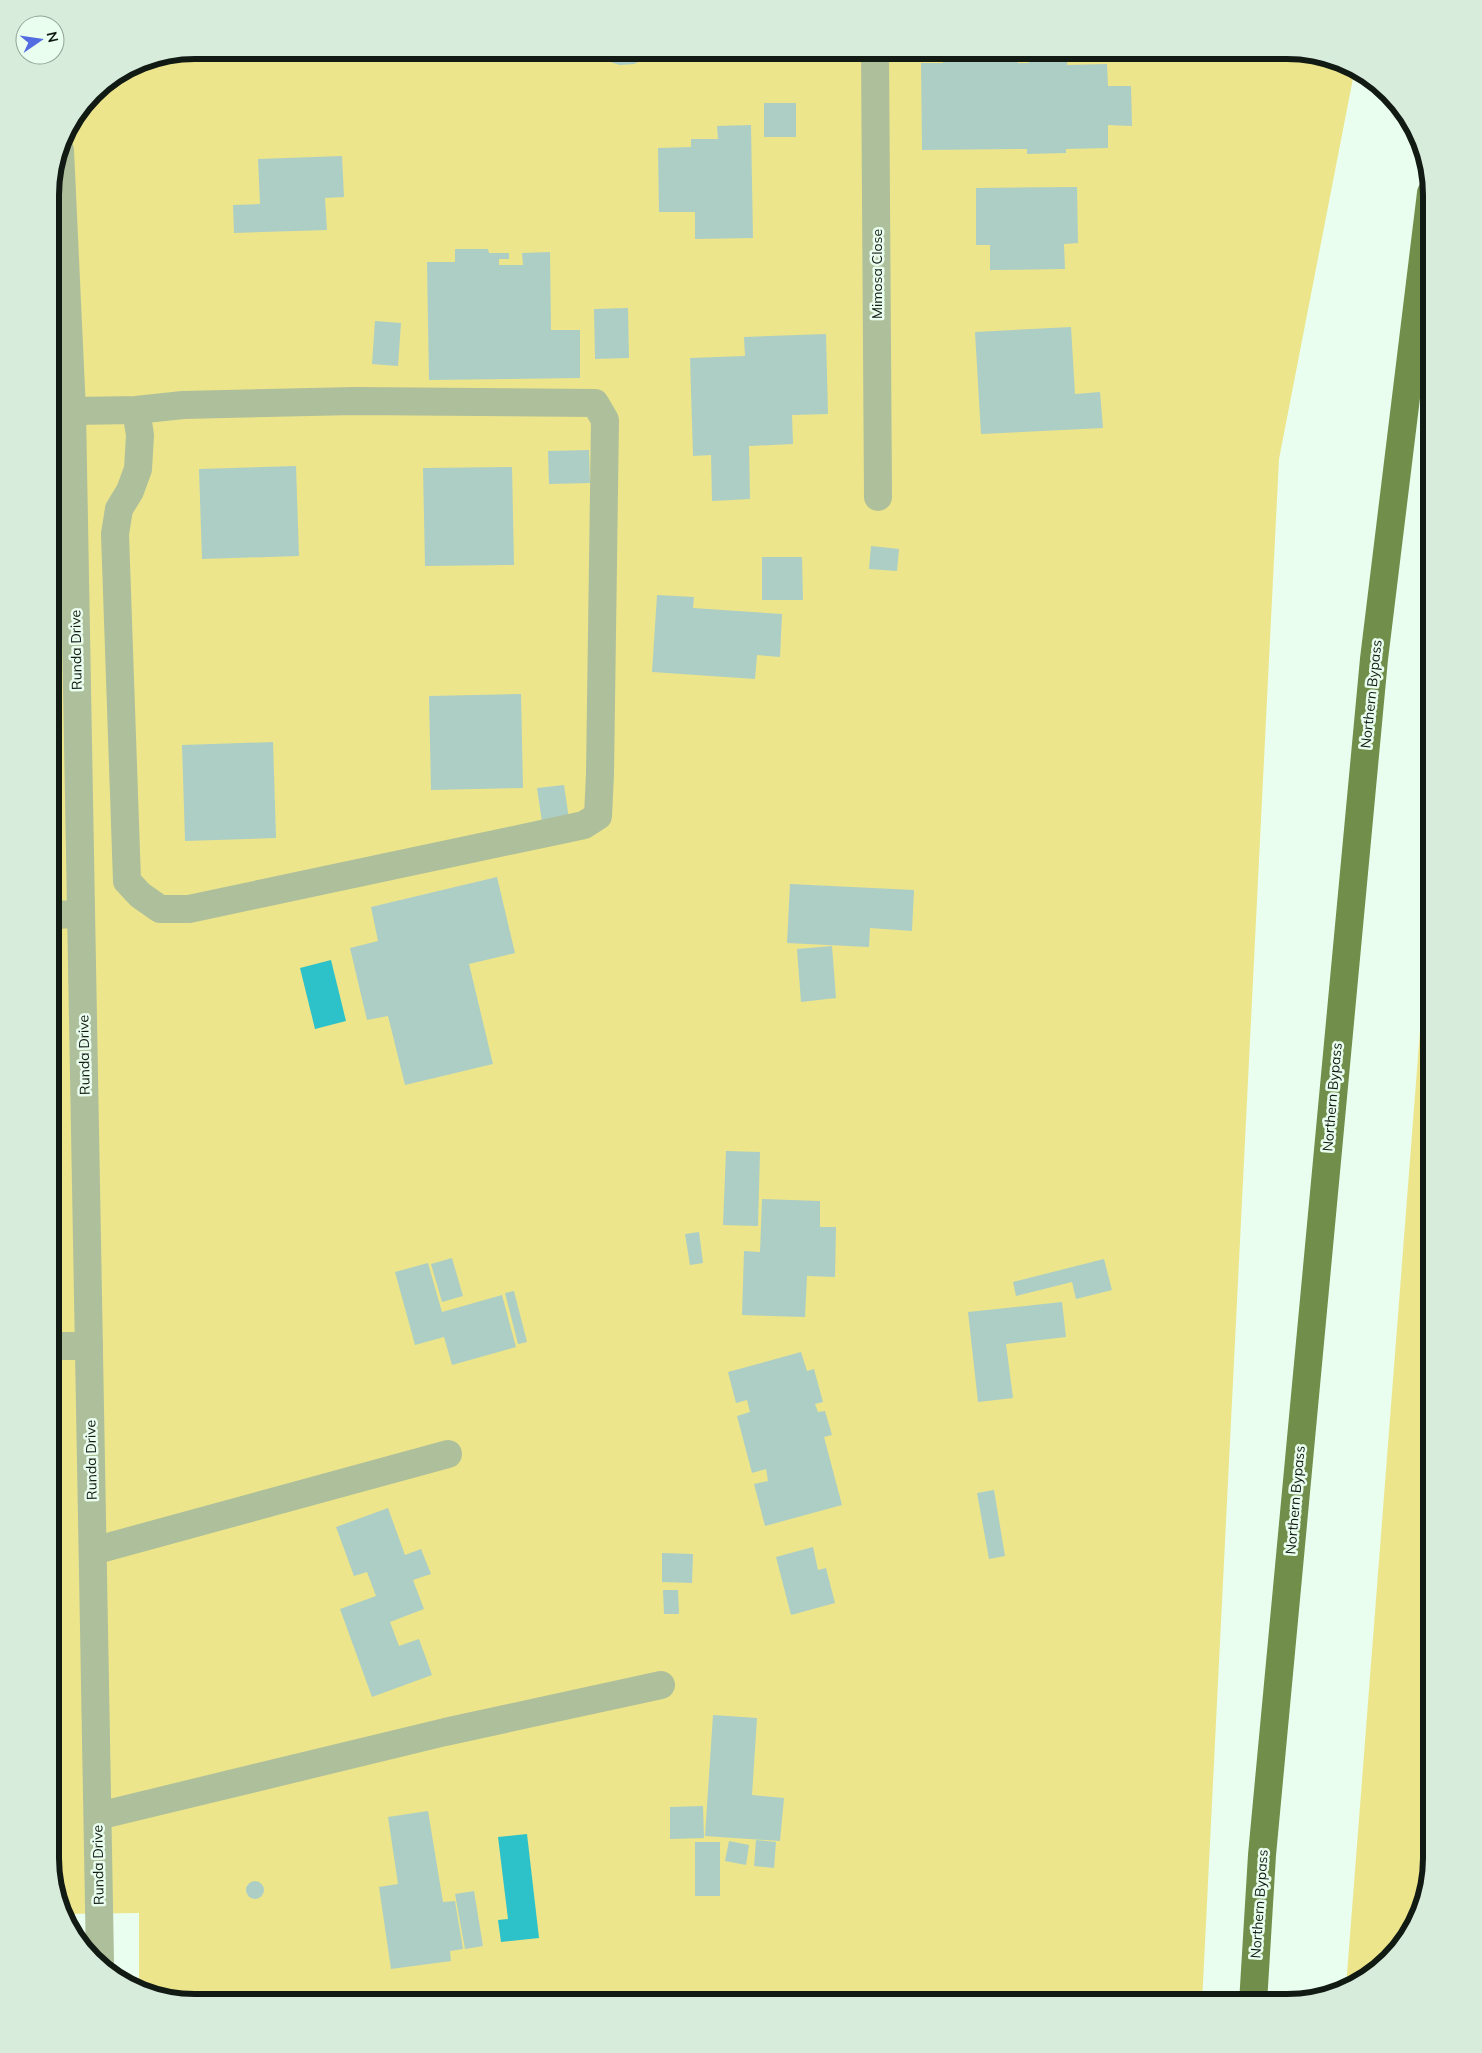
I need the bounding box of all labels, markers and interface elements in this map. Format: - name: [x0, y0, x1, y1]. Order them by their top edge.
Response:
- north arrow: [15, 15, 65, 65]
- text: N: [43, 30, 63, 44]
- street label: Mimosa Close: [868, 229, 886, 319]
- street label: Runda Drive: [66, 610, 86, 690]
- street label: Northern Bypass: [1356, 639, 1386, 749]
- street label: Runda Drive: [74, 1015, 94, 1095]
- street label: Northern Bypass: [1318, 1042, 1346, 1152]
- street label: Runda Drive: [81, 1420, 101, 1500]
- street label: Northern Bypass: [1281, 1445, 1309, 1555]
- street label: Runda Drive: [88, 1825, 108, 1905]
- street label: Northern Bypass: [1246, 1849, 1272, 1959]

